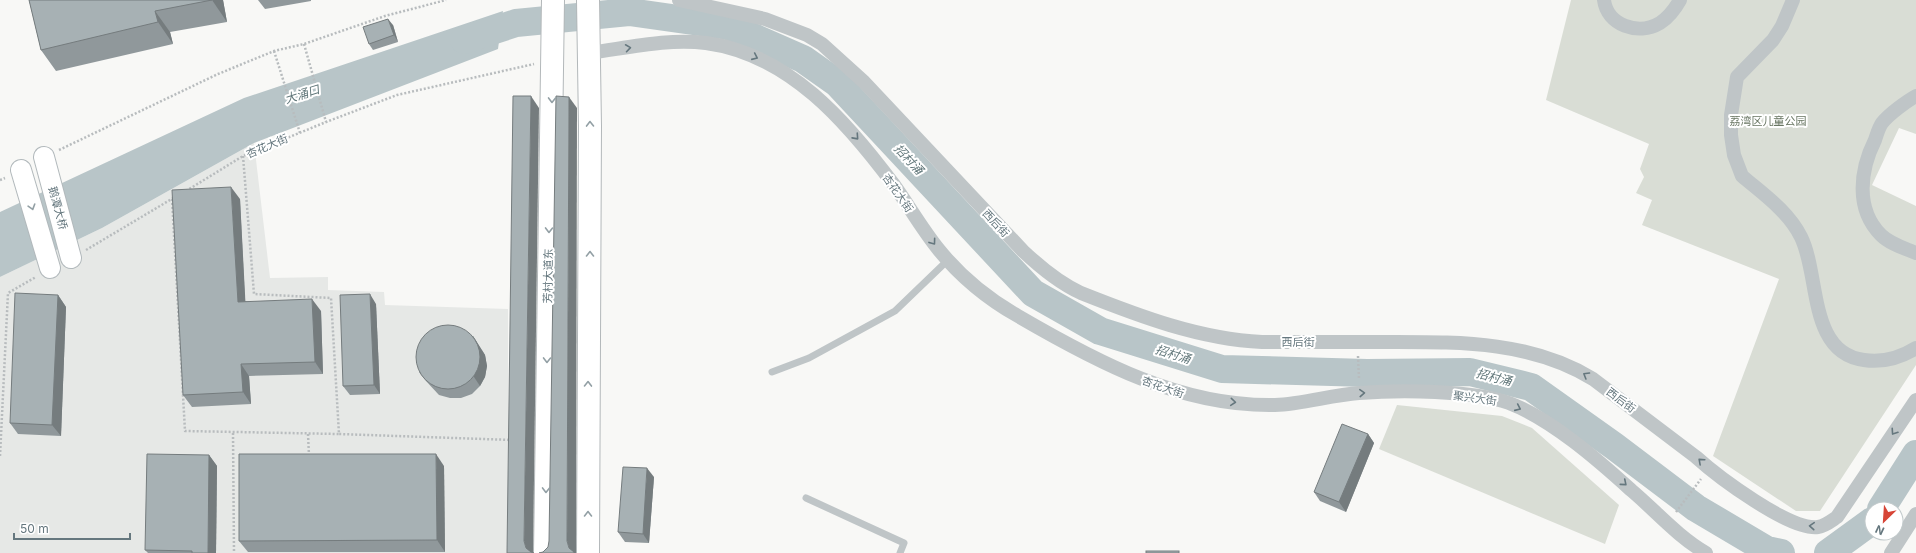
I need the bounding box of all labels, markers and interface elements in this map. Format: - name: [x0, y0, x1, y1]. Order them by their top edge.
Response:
- one-way arrow: [624, 44, 631, 53]
- one-way arrow: [751, 53, 758, 61]
- water label: 大涌口: [283, 81, 322, 107]
- one-way arrow: [548, 97, 556, 103]
- park label: 荔湾区儿童公园: [1730, 114, 1807, 128]
- one-way arrow: [586, 121, 594, 127]
- street label: 杏花大街: [244, 131, 290, 161]
- one-way arrow: [851, 133, 858, 140]
- water label: 招村涌: [891, 141, 928, 179]
- street label: 杏花大街: [880, 171, 916, 215]
- street label: 鹅潭大桥: [46, 185, 70, 231]
- one-way arrow: [27, 204, 36, 211]
- street label: 西后街: [980, 206, 1012, 240]
- one-way arrow: [545, 227, 553, 233]
- one-way arrow: [928, 237, 935, 244]
- street label: 芳村大道东: [541, 248, 555, 304]
- one-way arrow: [586, 251, 594, 257]
- street label: 西后街: [1282, 335, 1315, 349]
- water label: 招村涌: [1154, 342, 1194, 367]
- one-way arrow: [543, 357, 551, 363]
- water label: 招村涌: [1475, 365, 1515, 389]
- one-way arrow: [1583, 372, 1590, 379]
- street label: 杏花大街: [1140, 373, 1186, 401]
- one-way arrow: [584, 381, 592, 387]
- street label: 西后街: [1604, 384, 1638, 416]
- street label: 聚兴大街: [1452, 388, 1498, 408]
- one-way arrow: [1359, 389, 1365, 398]
- one-way arrow: [1230, 398, 1236, 407]
- one-way arrow: [1514, 403, 1522, 411]
- one-way arrow: [1891, 428, 1899, 435]
- one-way arrow: [1698, 459, 1706, 466]
- one-way arrow: [1619, 479, 1626, 486]
- one-way arrow: [541, 487, 550, 493]
- north arrow: [1864, 501, 1904, 541]
- one-way arrow: [584, 511, 592, 517]
- scale bar: [14, 515, 130, 541]
- text: 50 m: [20, 521, 49, 536]
- one-way arrow: [1809, 522, 1815, 531]
- text: N: [1873, 522, 1887, 538]

